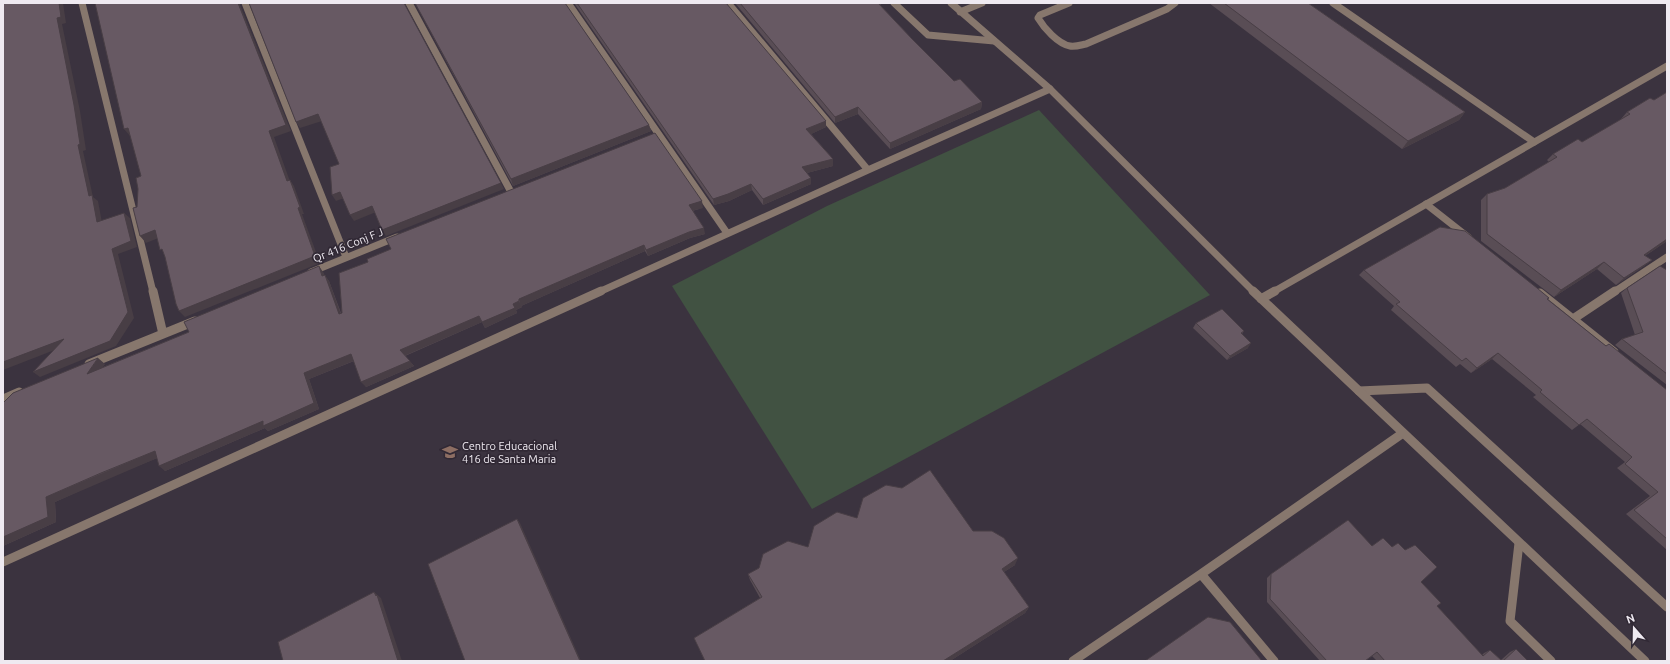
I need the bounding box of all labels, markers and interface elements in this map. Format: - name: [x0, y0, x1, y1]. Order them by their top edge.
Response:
- street label: Qr 416 Conj F J: [311, 225, 385, 265]
- place label: Centro Educacional 416 de Santa Maria: [462, 440, 557, 465]
- school or university icon: Centro Educacional 416 de Santa Maria: [441, 443, 459, 461]
- north arrow: [1614, 608, 1654, 648]
- text: N: [1625, 612, 1636, 626]

